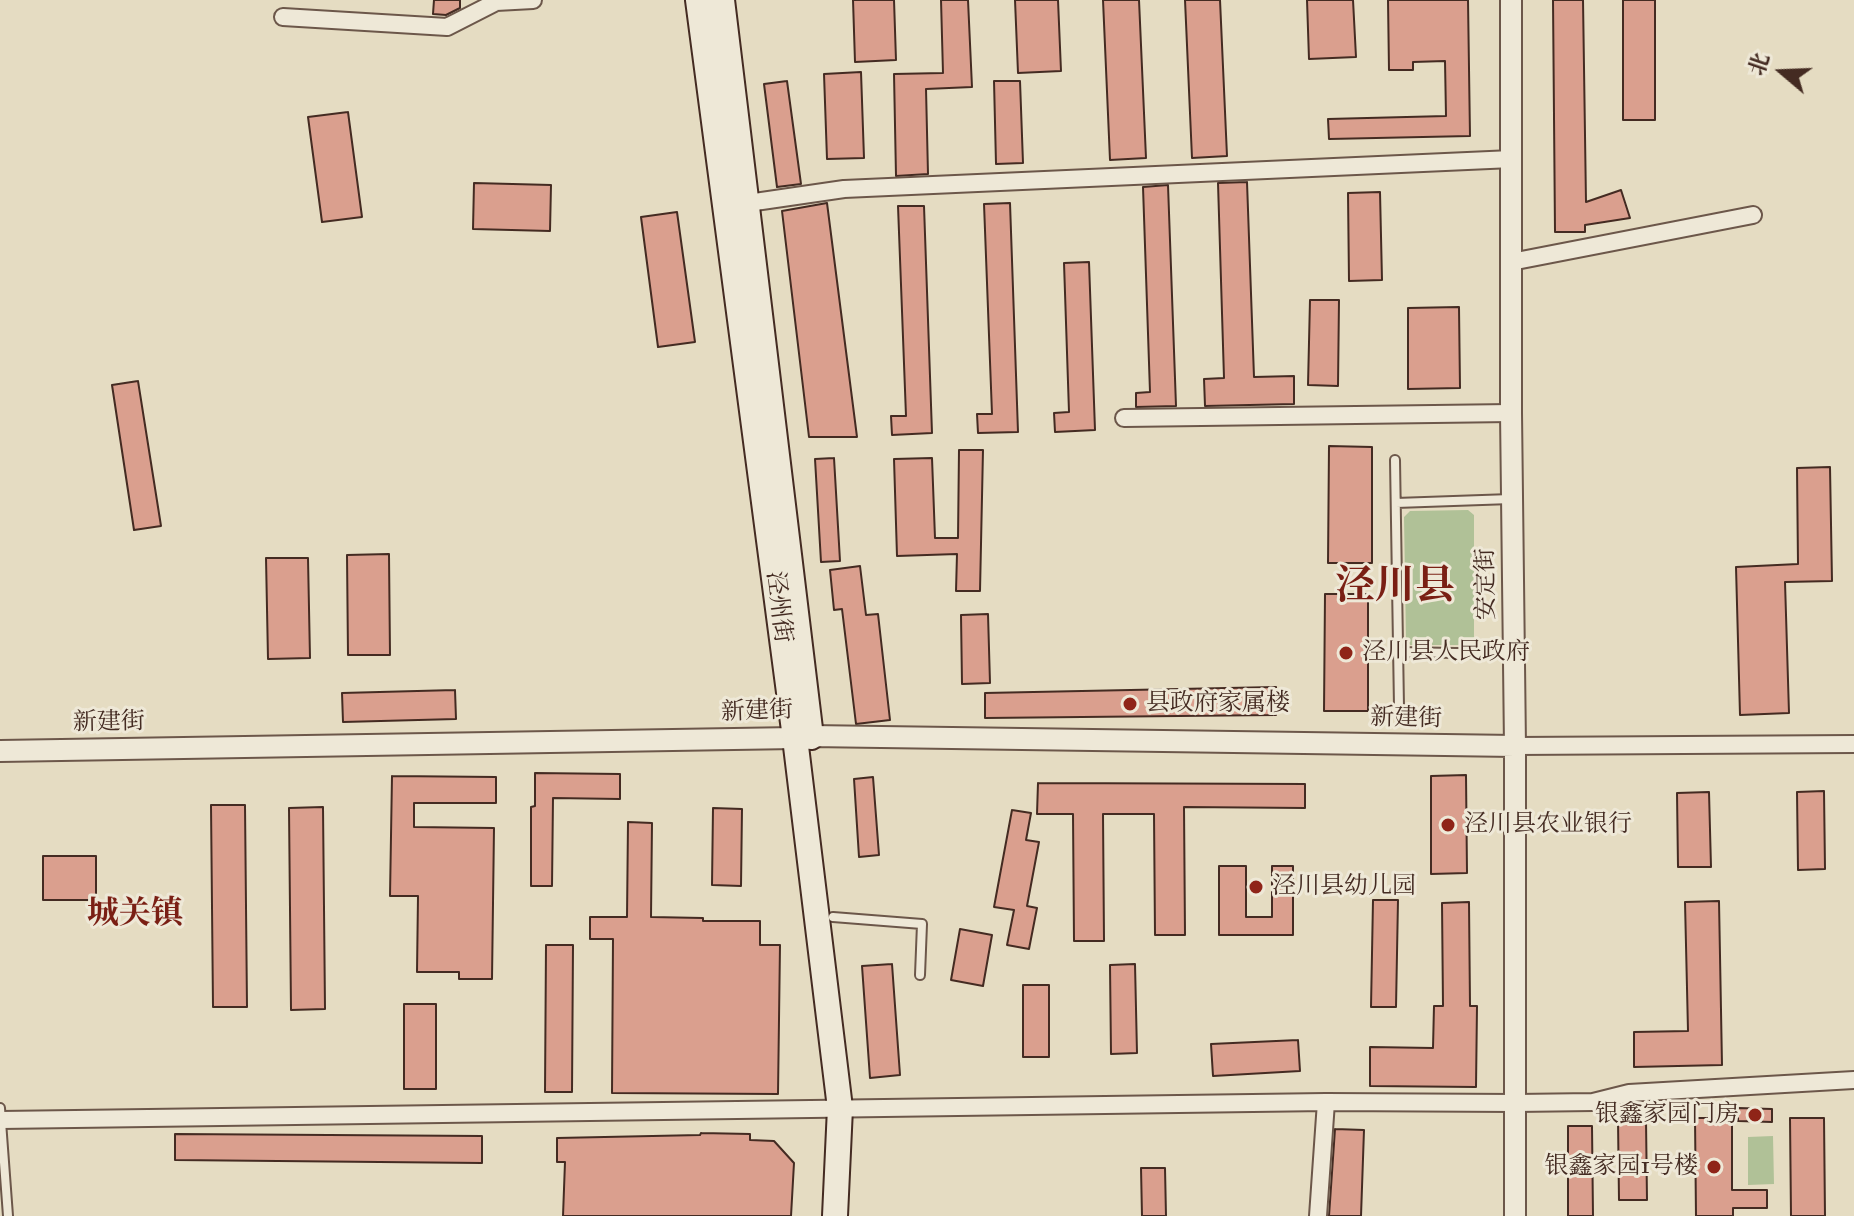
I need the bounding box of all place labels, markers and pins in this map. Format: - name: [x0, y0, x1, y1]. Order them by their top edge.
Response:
- place label: 泾川县人民政府: [1362, 639, 1530, 667]
- marker: 泾川县人民政府: [1337, 644, 1355, 662]
- place label: 县政府家属楼: [1146, 690, 1290, 718]
- marker: 县政府家属楼: [1121, 695, 1139, 713]
- place label: 泾川县农业银行: [1464, 811, 1632, 839]
- marker: 泾川县农业银行: [1439, 816, 1457, 834]
- place label: 泾川县幼儿园: [1272, 873, 1416, 901]
- marker: 泾川县幼儿园: [1247, 878, 1265, 896]
- place label: 银鑫家园门房: [1595, 1101, 1739, 1129]
- marker: 银鑫家园门房: [1746, 1106, 1764, 1124]
- place label: 银鑫家园1号楼: [1545, 1153, 1698, 1181]
- marker: 银鑫家园1号楼: [1705, 1158, 1723, 1176]

